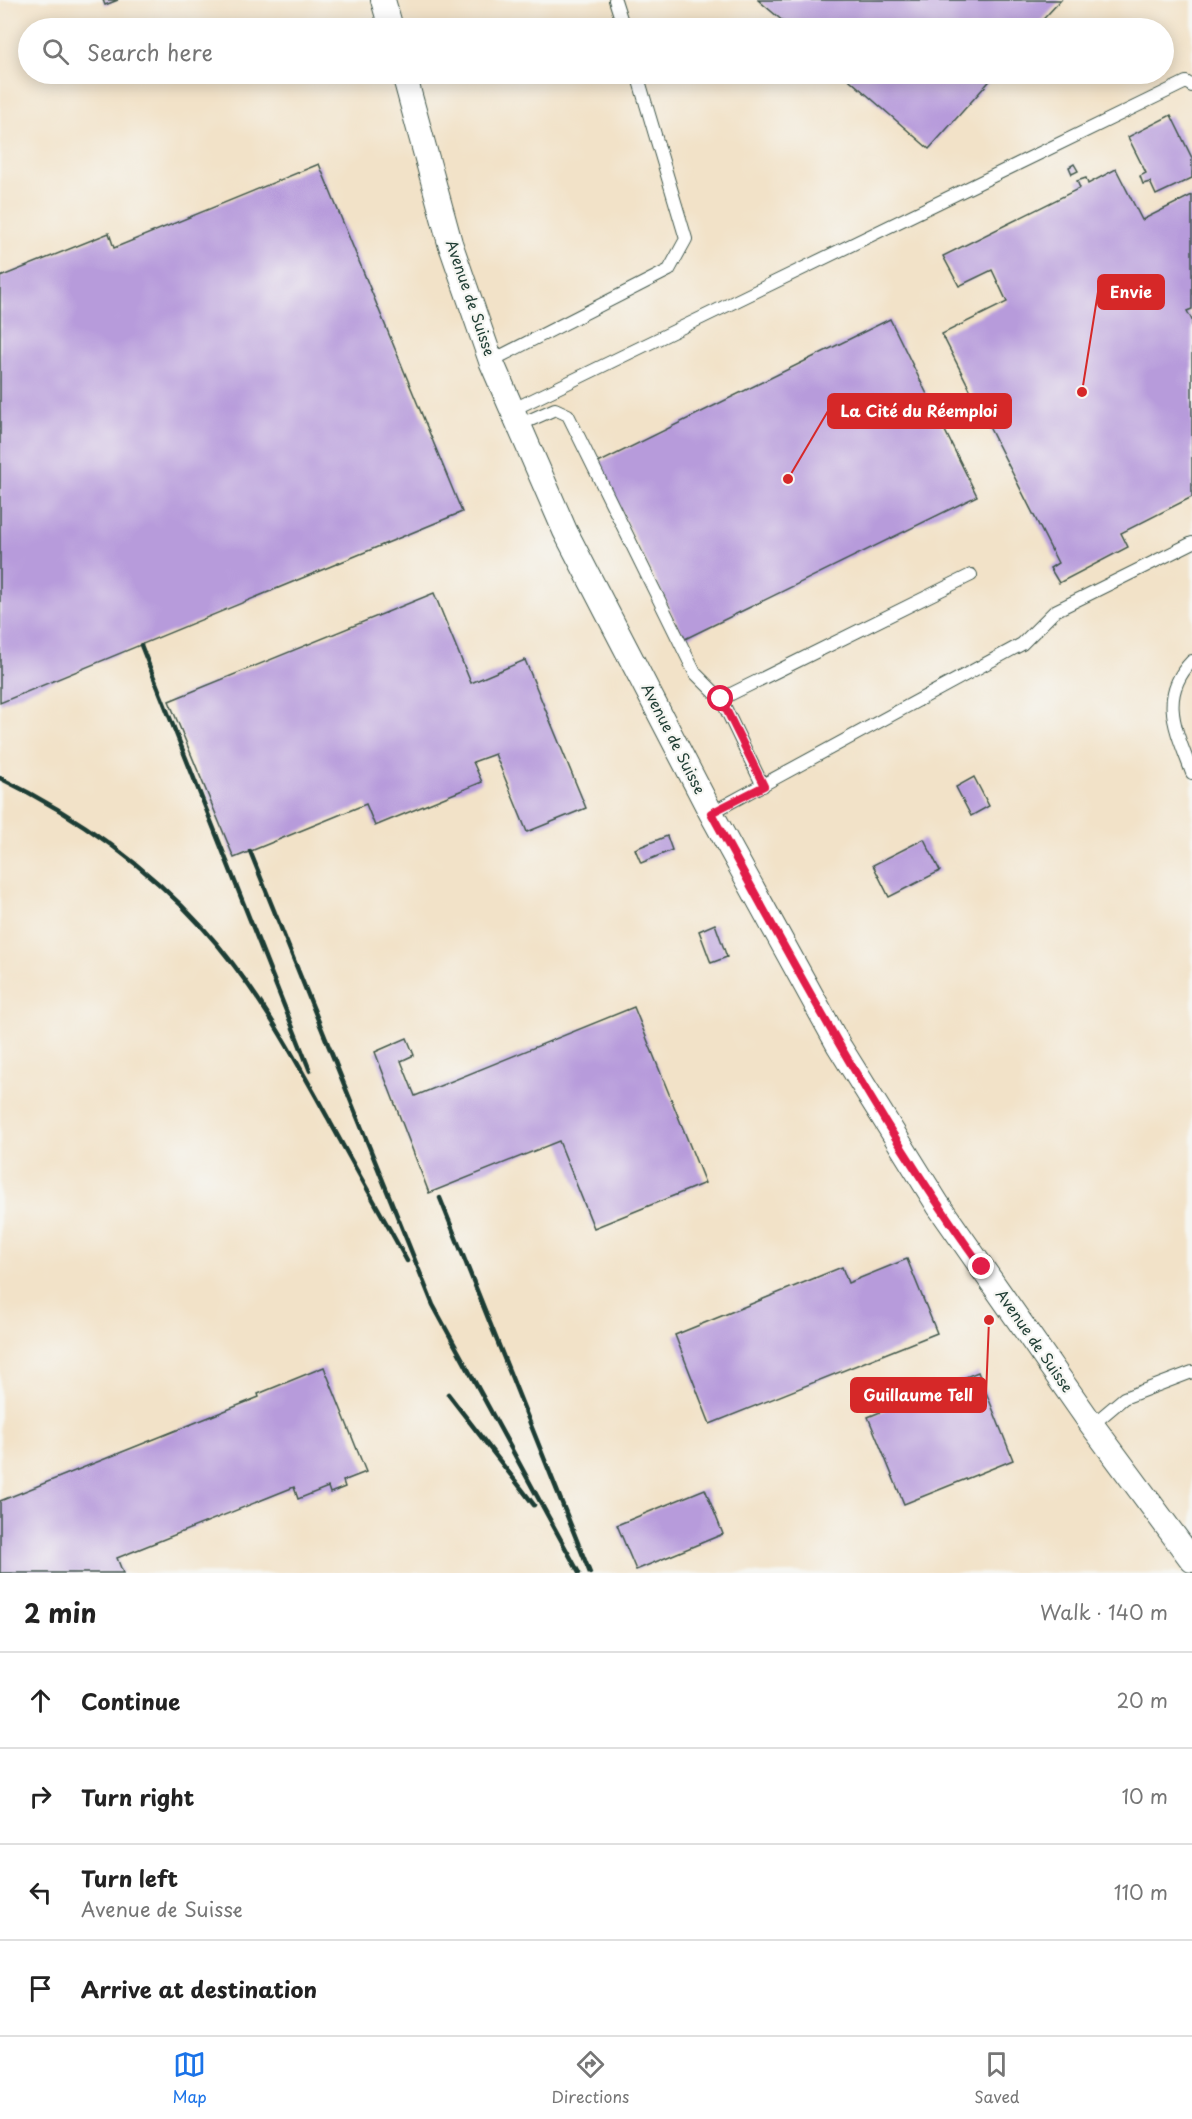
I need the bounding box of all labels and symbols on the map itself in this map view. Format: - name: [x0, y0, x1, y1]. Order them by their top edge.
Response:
- street label: Avenue de Suisse: [441, 236, 502, 359]
- callout: Envie: [1098, 275, 1164, 309]
- text: Envie: [1110, 279, 1152, 303]
- callout: La Cité du Réemploi: [828, 394, 1011, 428]
- text: La Cité du Réemploi: [841, 398, 998, 422]
- street label: Avenue de Suisse: [637, 679, 712, 798]
- route start: [707, 685, 733, 711]
- route end: [968, 1253, 994, 1279]
- street label: Avenue de Suisse: [991, 1284, 1079, 1396]
- callout: Guillaume Tell: [851, 1378, 986, 1412]
- text: Guillaume Tell: [863, 1382, 973, 1406]

